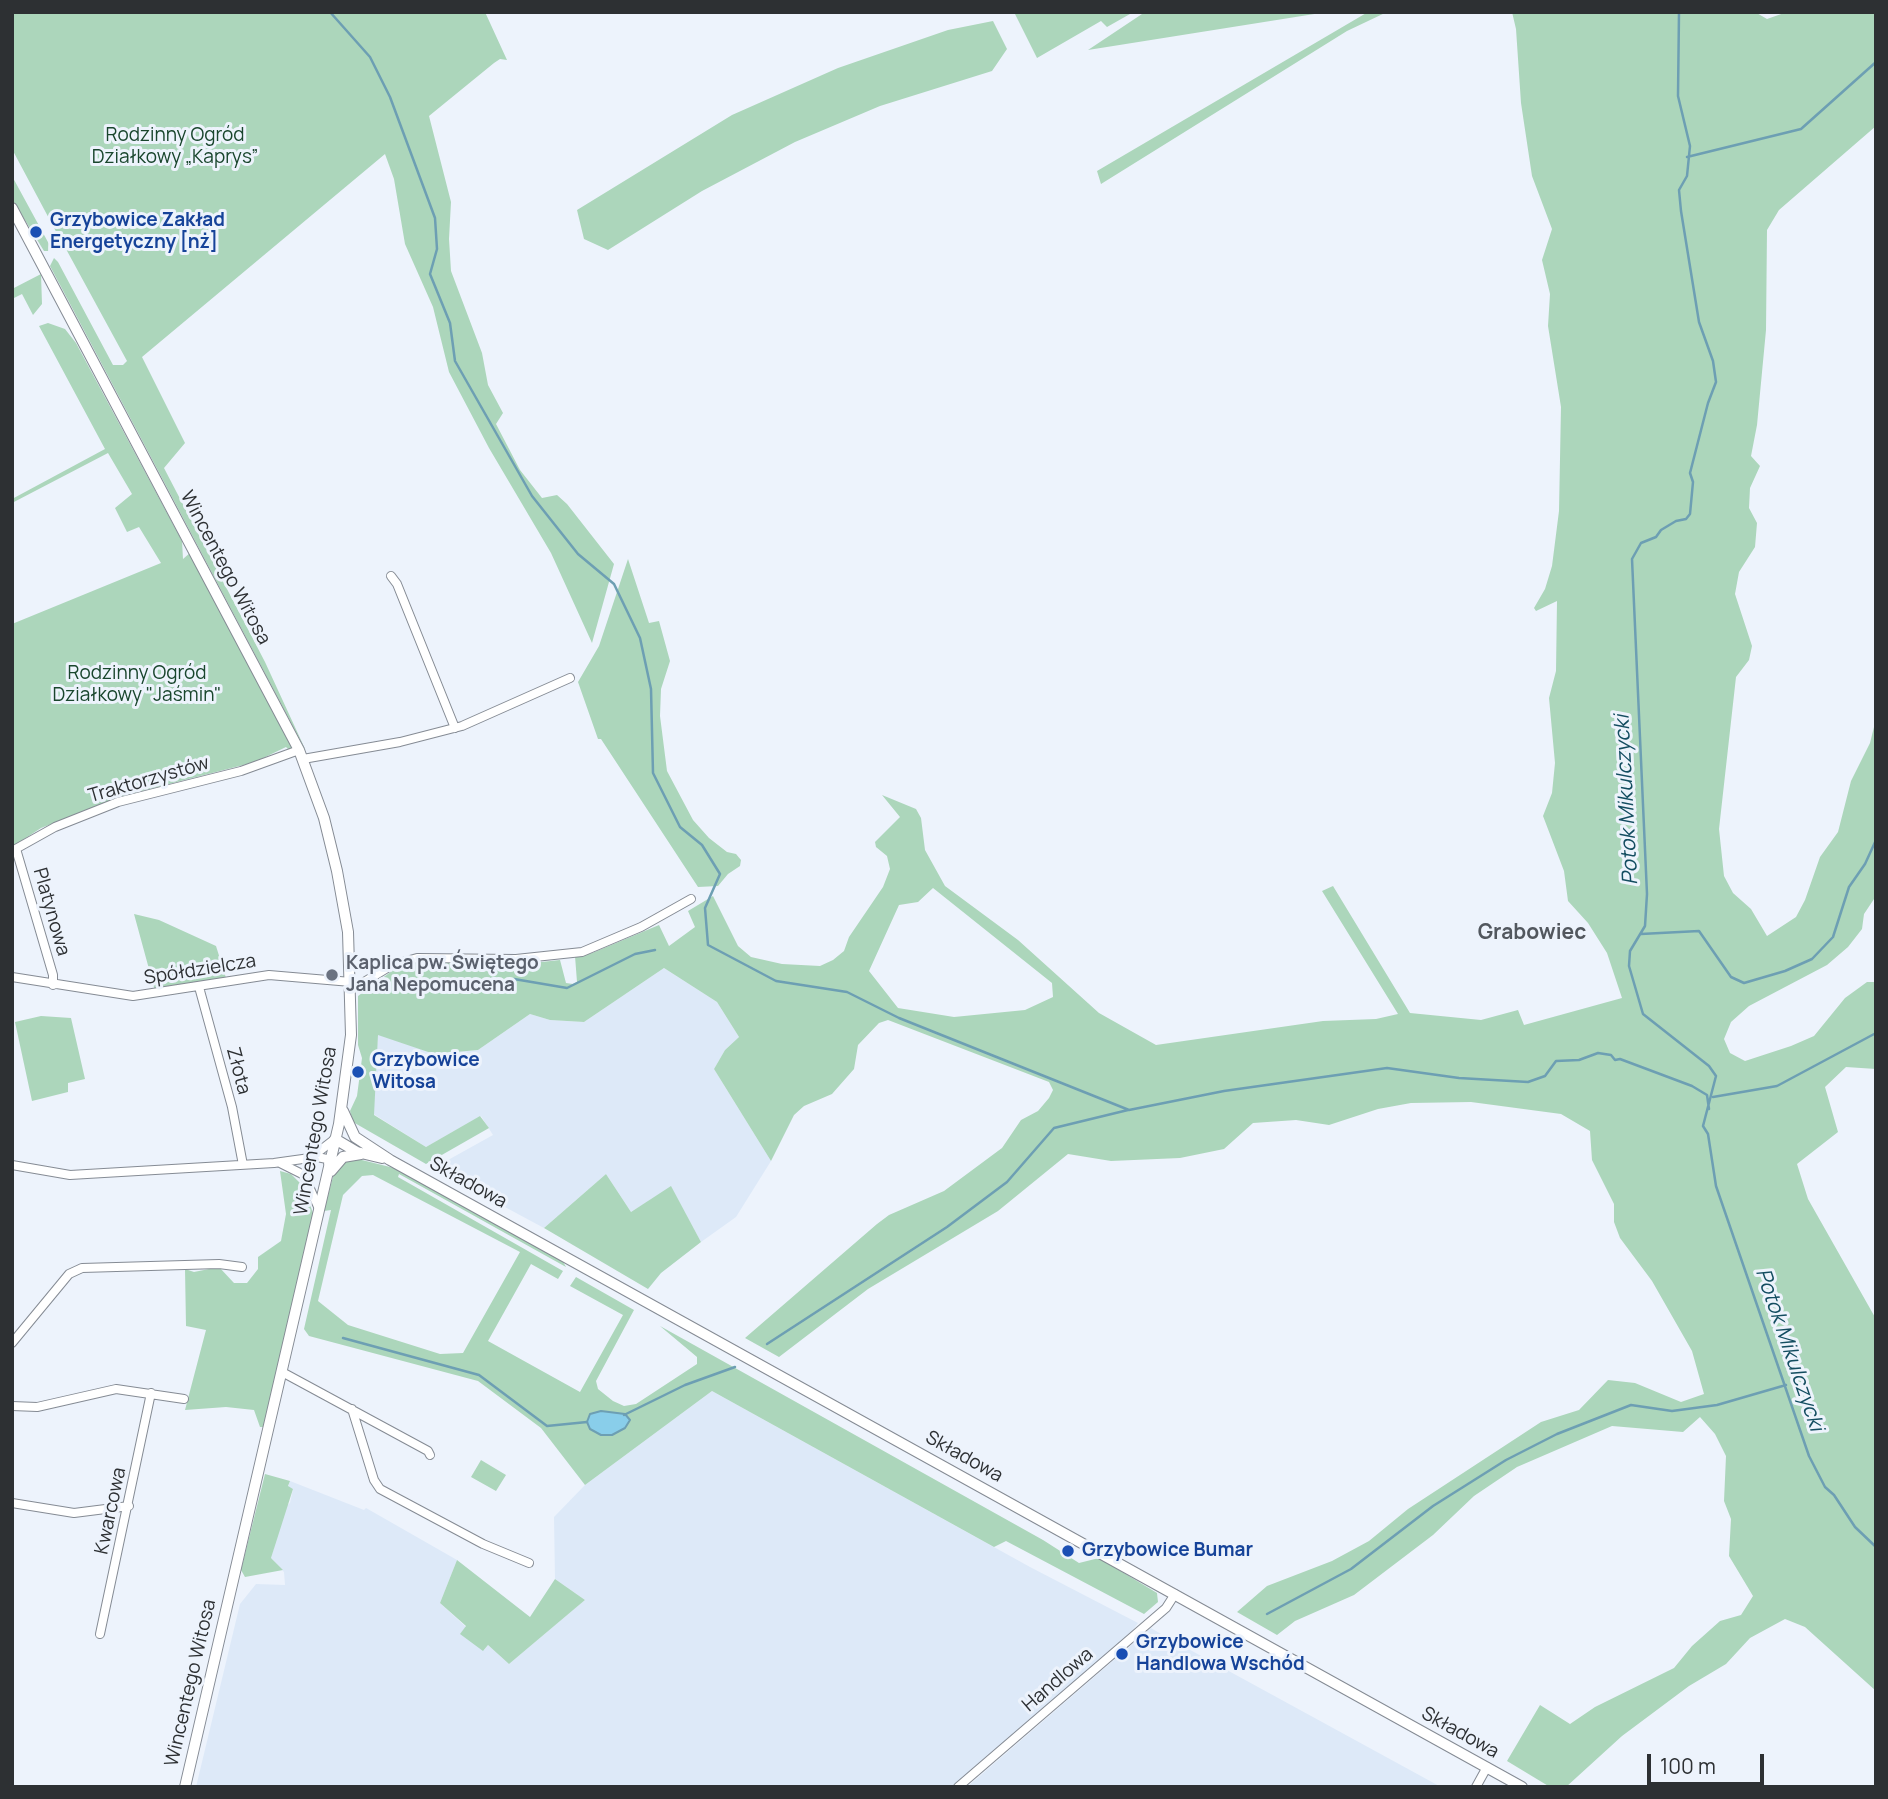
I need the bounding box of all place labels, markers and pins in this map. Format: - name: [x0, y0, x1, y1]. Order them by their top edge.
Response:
- place label: Grzybowice Zakład Energetyczny [nż]: [50, 210, 225, 254]
- marker: Grzybowice Zakład Energetyczny [nż]: [28, 224, 44, 240]
- place label: Kaplica pw. Świętego Jana Nepomucena: [346, 953, 539, 997]
- marker: Kaplica pw. Świętego Jana Nepomucena: [324, 967, 340, 983]
- place label: Grzybowice Witosa: [372, 1050, 480, 1094]
- marker: Grzybowice Witosa: [350, 1064, 366, 1080]
- place label: Grzybowice Bumar: [1082, 1540, 1253, 1562]
- marker: Grzybowice Bumar: [1060, 1543, 1076, 1559]
- place label: Grzybowice Handlowa Wschód: [1136, 1632, 1305, 1676]
- marker: Grzybowice Handlowa Wschód: [1114, 1646, 1130, 1662]

